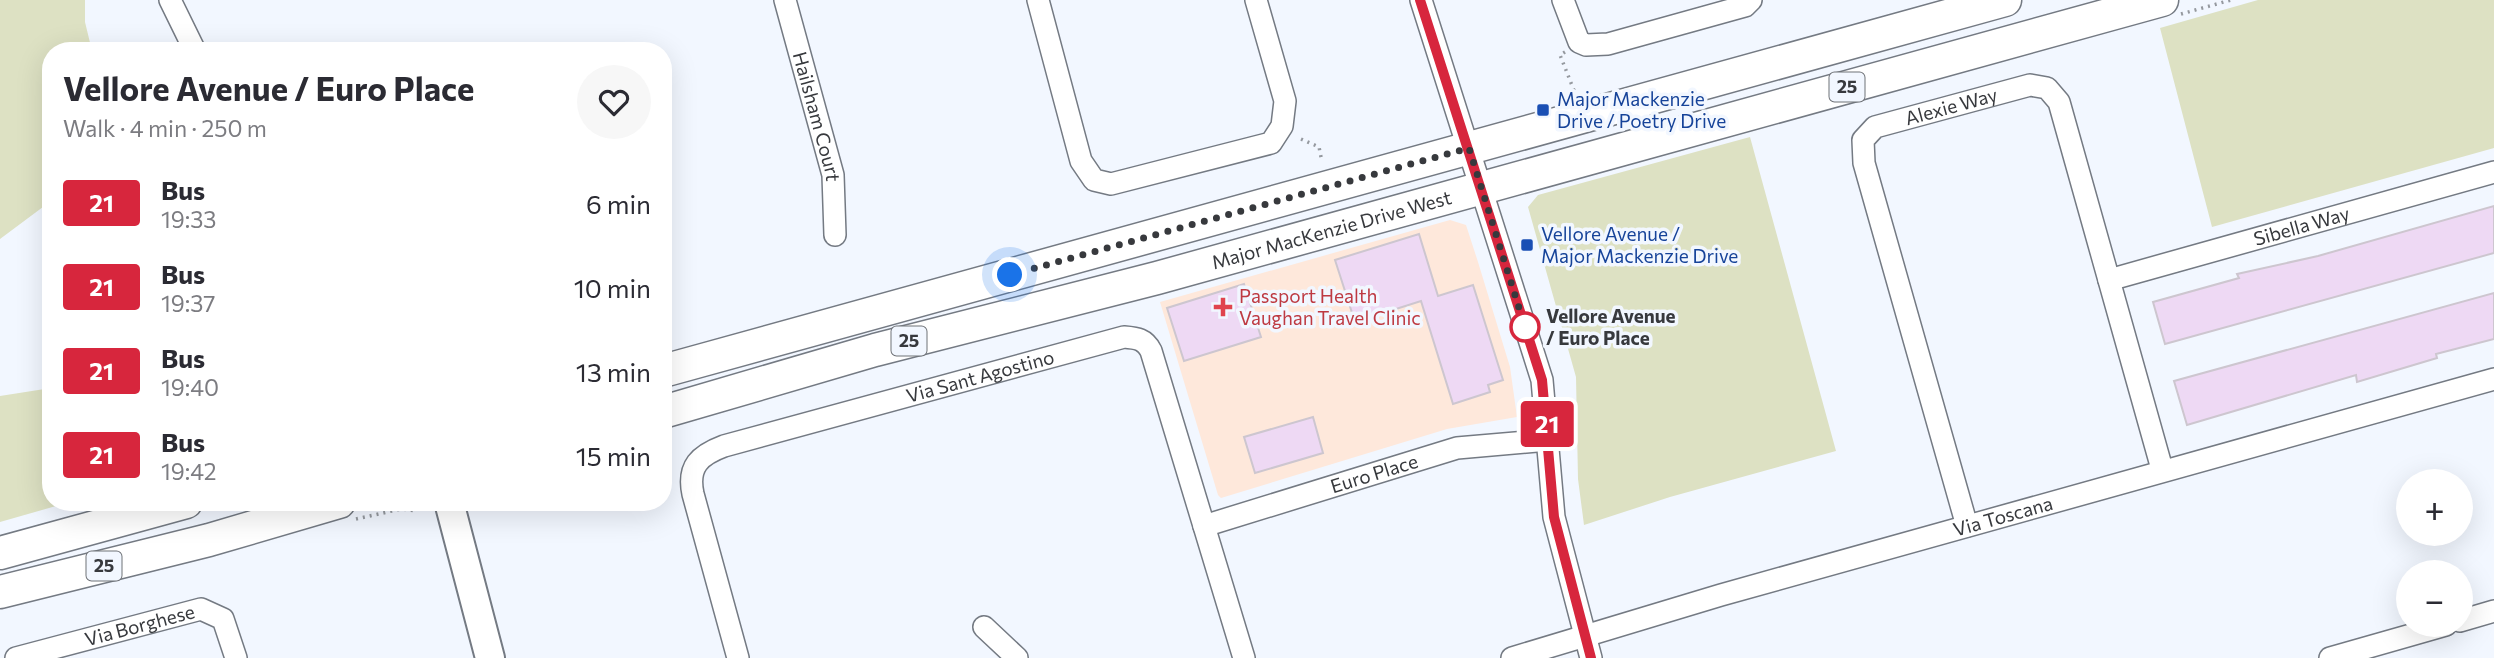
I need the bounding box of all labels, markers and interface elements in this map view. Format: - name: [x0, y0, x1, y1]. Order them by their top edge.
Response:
- street label: Hailsham Court: [789, 49, 845, 182]
- button: heart: [577, 65, 651, 139]
- text: Vellore Avenue / Euro Place: [63, 67, 474, 108]
- road number: 25: [1829, 72, 1864, 102]
- street label: Alexie Way: [1902, 82, 2000, 129]
- place label: Major Mackenzie Drive / Poetry Drive: [1557, 87, 1726, 132]
- marker: Major Mackenzie Drive / Poetry Drive: [1535, 102, 1551, 118]
- text: Walk · 4 min · 250 m: [63, 114, 267, 142]
- text: Bus: [161, 174, 205, 205]
- street label: Major MacKenzie Drive West: [1209, 185, 1454, 273]
- text: 21: [89, 188, 114, 217]
- text: 6 min: [586, 188, 651, 219]
- street label: Sibella Way: [2251, 201, 2352, 250]
- text: 19:33: [161, 205, 216, 233]
- place label: Vellore Avenue / Major Mackenzie Drive: [1541, 222, 1738, 267]
- marker: Vellore Avenue / Major Mackenzie Drive: [1519, 237, 1535, 253]
- your location: [992, 257, 1027, 292]
- text: Bus: [161, 258, 205, 289]
- text: 21: [89, 272, 114, 301]
- text: 10 min: [574, 272, 651, 303]
- place label: Passport Health Vaughan Travel Clinic: [1239, 284, 1421, 329]
- text: 19:37: [161, 289, 215, 317]
- marker: Passport Health Vaughan Travel Clinic: [1213, 297, 1233, 317]
- place label: Vellore Avenue / Euro Place: [1546, 304, 1676, 349]
- marker: Vellore Avenue / Euro Place: [1510, 312, 1540, 342]
- road number: 25: [892, 326, 926, 356]
- text: Bus: [161, 342, 205, 373]
- street label: Via Sant Agostino: [904, 345, 1057, 407]
- text: 21: [89, 356, 114, 385]
- text: 13 min: [576, 356, 651, 387]
- text: 19:40: [161, 373, 219, 401]
- line badge: 21: [1516, 401, 1578, 447]
- text: 21: [1535, 409, 1559, 438]
- text: Bus: [161, 426, 205, 457]
- text: 21: [89, 440, 114, 469]
- text: 15 min: [576, 440, 651, 471]
- street label: Euro Place: [1327, 449, 1420, 497]
- text: 19:42: [161, 457, 216, 485]
- map controls: [2396, 469, 2473, 637]
- button: +: [2396, 469, 2473, 546]
- street label: Via Toscana: [1950, 491, 2055, 541]
- road number: 25: [86, 552, 122, 580]
- button: −: [2396, 560, 2473, 637]
- street label: Via Borghese: [82, 599, 197, 650]

